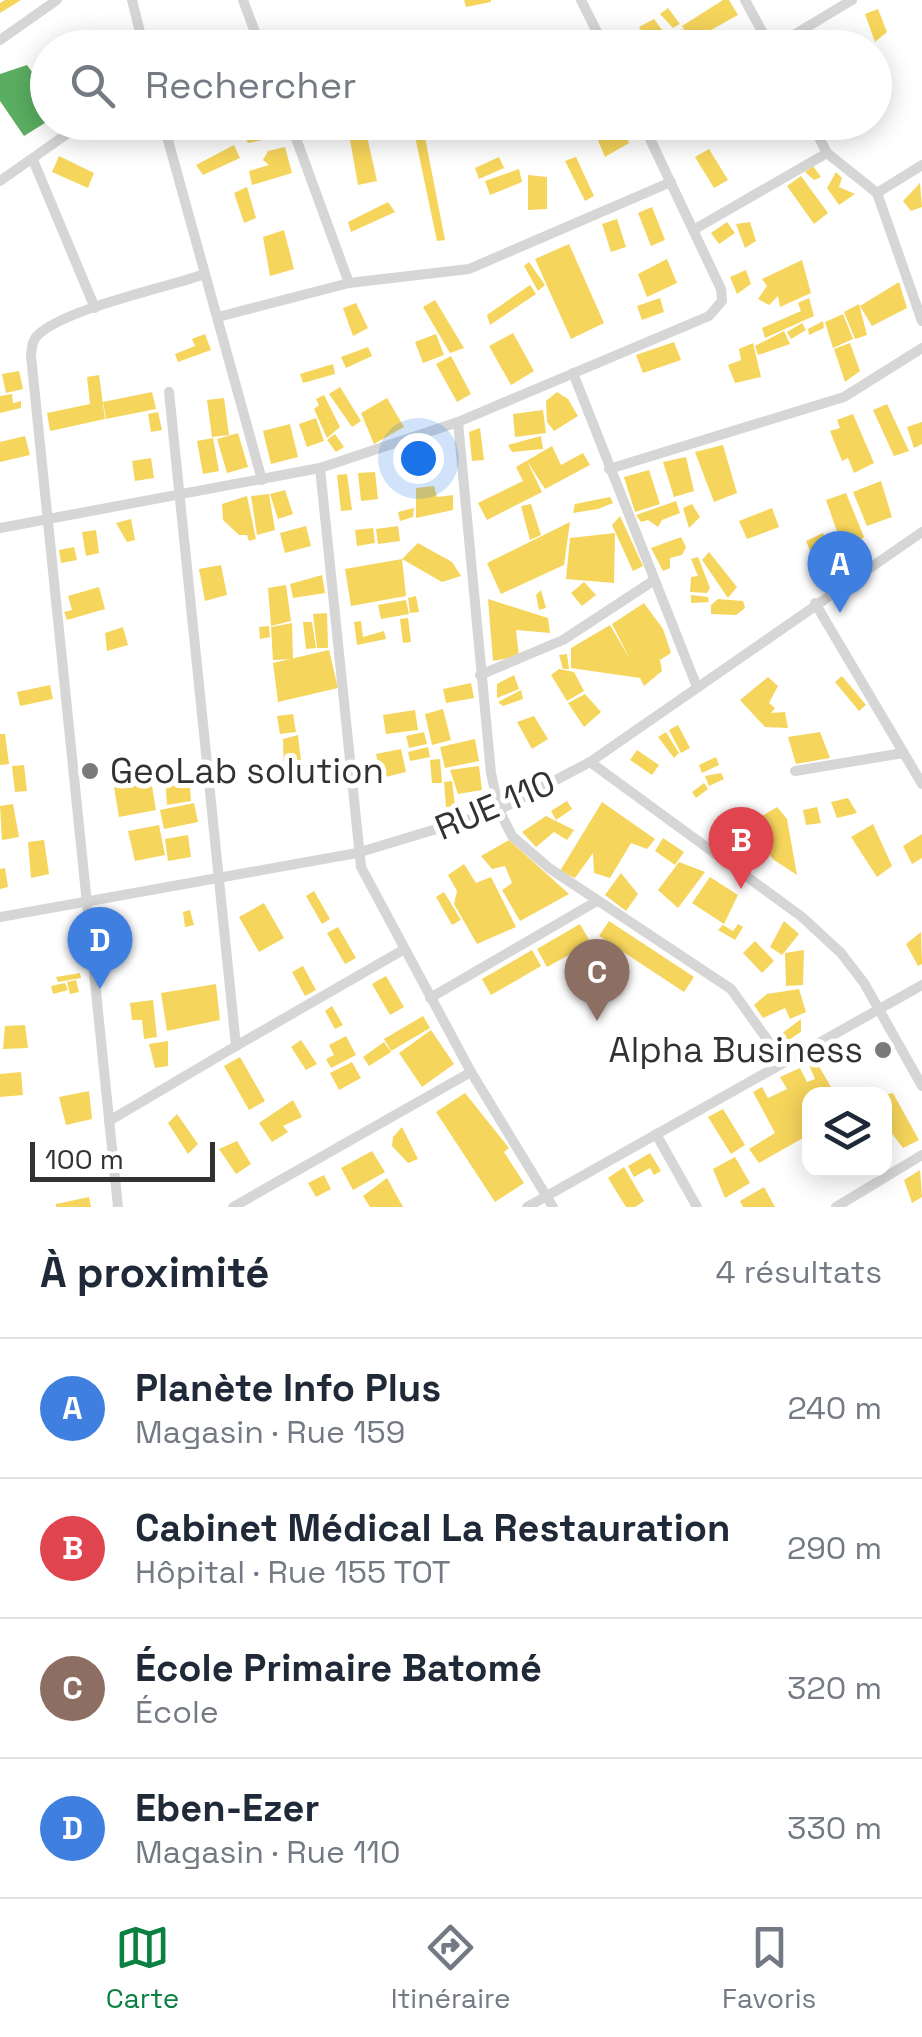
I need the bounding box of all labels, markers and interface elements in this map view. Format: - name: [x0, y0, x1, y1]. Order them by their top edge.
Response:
- search box: [30, 30, 892, 140]
- icon: search: [65, 58, 120, 113]
- text: Rechercher: [145, 61, 356, 109]
- your location: [393, 433, 444, 484]
- pin: A: [808, 530, 872, 613]
- place label: GeoLab solution: [110, 749, 384, 793]
- marker: GeoLab solution: [79, 760, 101, 782]
- street label: RUE 110: [429, 760, 561, 850]
- pin: B: [708, 806, 774, 889]
- pin: D: [68, 906, 132, 989]
- pin: C: [564, 938, 630, 1021]
- place label: Alpha Business: [609, 1028, 863, 1072]
- marker: Alpha Business: [872, 1039, 894, 1061]
- map controls: [802, 1087, 892, 1177]
- button: layers: [802, 1087, 892, 1177]
- scale bar: [30, 1137, 215, 1182]
- text: 100 m: [45, 1141, 124, 1177]
- text: À proximité: [40, 1246, 270, 1299]
- text: 4 résultats: [715, 1252, 882, 1292]
- text: Planète Info Plus: [135, 1364, 441, 1412]
- text: A: [62, 1388, 83, 1428]
- text: 240 m: [787, 1388, 882, 1428]
- text: Magasin · Rue 159: [135, 1412, 405, 1452]
- text: Cabinet Médical La Restauration: [135, 1504, 730, 1552]
- text: B: [62, 1528, 83, 1568]
- text: 290 m: [787, 1528, 882, 1568]
- text: Hôpital · Rue 155 TOT: [135, 1552, 451, 1592]
- text: École Primaire Batomé: [135, 1644, 542, 1692]
- text: C: [62, 1668, 83, 1708]
- text: 320 m: [787, 1668, 882, 1708]
- text: École: [135, 1692, 219, 1732]
- text: Eben-Ezer: [135, 1784, 319, 1832]
- text: D: [62, 1808, 83, 1848]
- text: 330 m: [787, 1808, 882, 1848]
- text: Magasin · Rue 110: [135, 1832, 400, 1872]
- tab: Carte: [106, 1920, 179, 2016]
- tab: Itinéraire: [391, 1920, 511, 2016]
- tab: Favoris: [722, 1920, 816, 2016]

